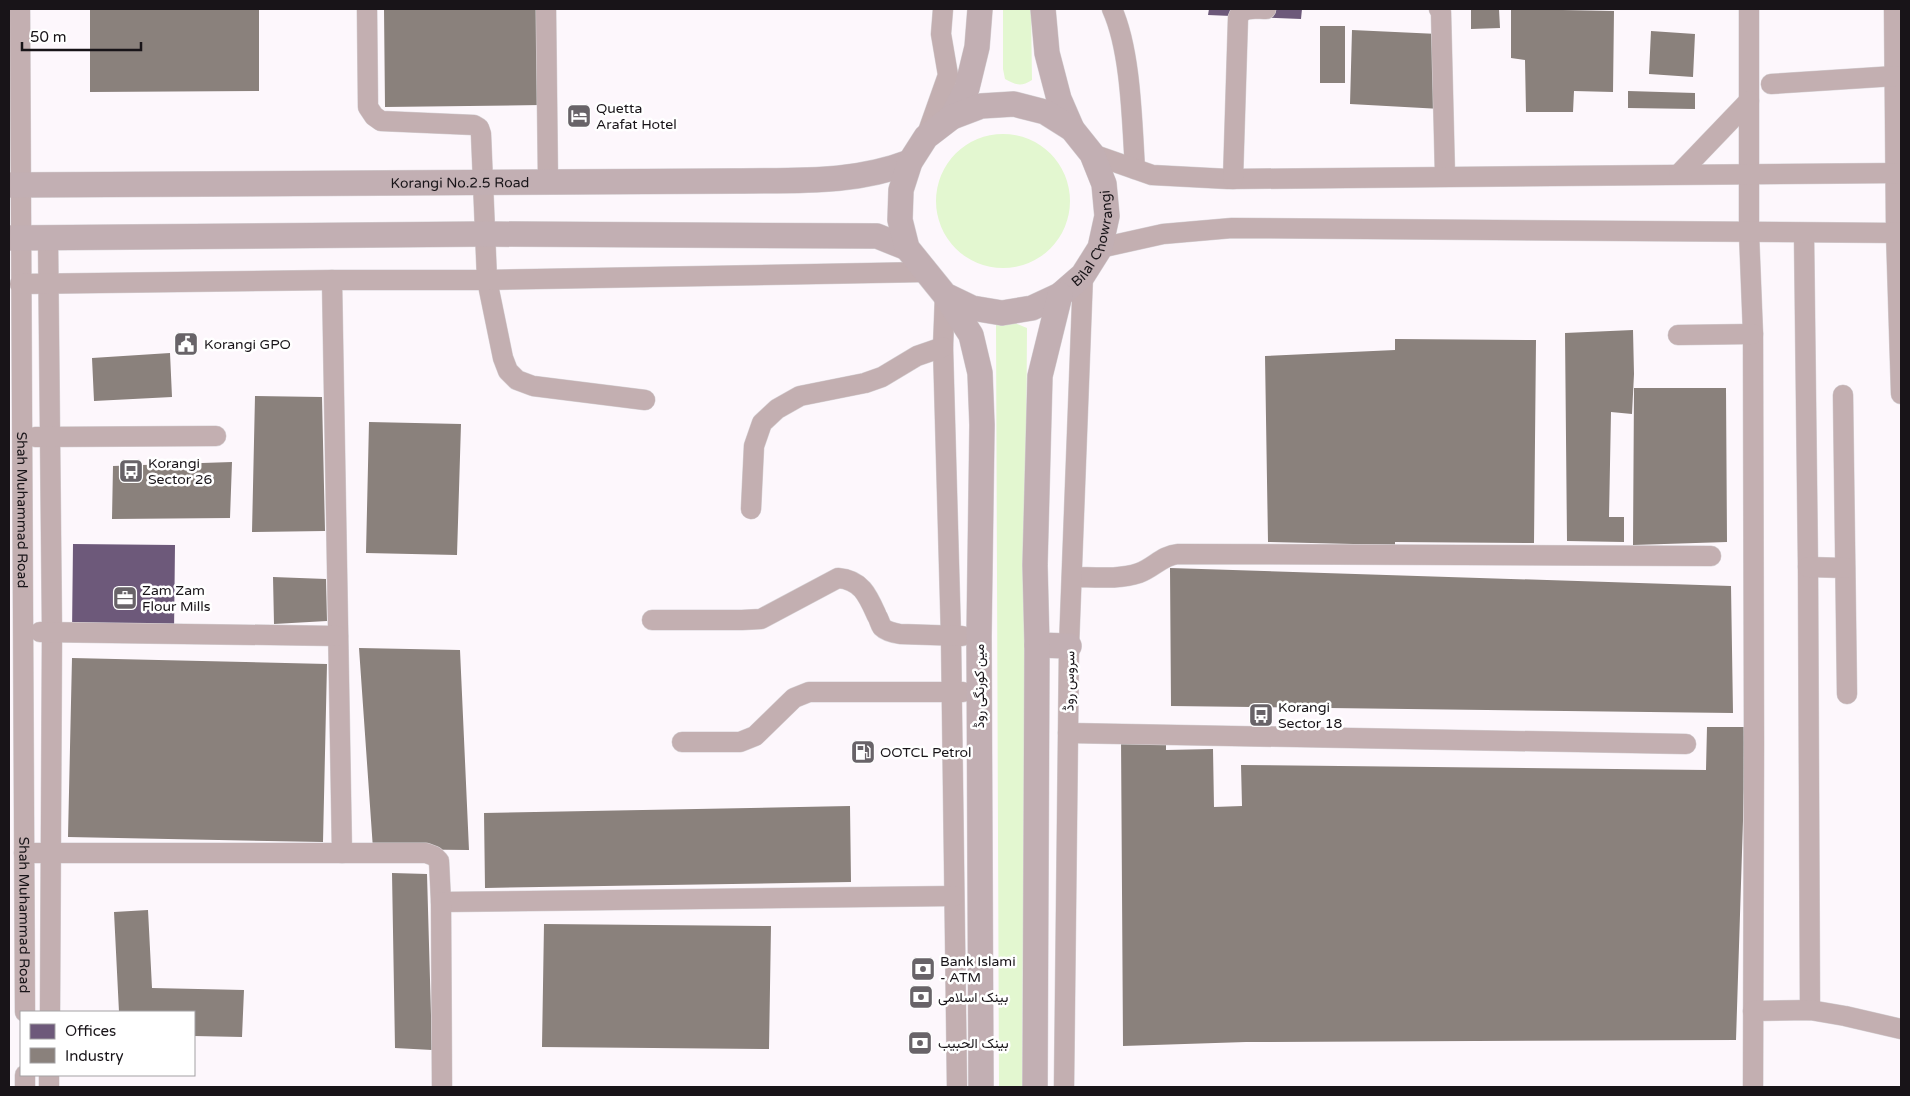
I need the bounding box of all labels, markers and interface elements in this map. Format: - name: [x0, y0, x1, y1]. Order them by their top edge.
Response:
- scale bar: [22, 20, 141, 52]
- text: 50 m: [30, 28, 67, 46]
- place label: Quetta Arafat Hotel: [596, 100, 677, 133]
- hotel icon: Quetta Arafat Hotel: [566, 103, 592, 129]
- street label: Korangi No.2.5 Road: [391, 174, 529, 192]
- street label: Bilal Chowrangi: [1068, 189, 1116, 290]
- public building icon: Korangi GPO: [173, 331, 199, 357]
- place label: Korangi GPO: [204, 336, 291, 353]
- street label: Shah Muhammad Road: [13, 432, 31, 588]
- place label: Korangi Sector 26: [148, 455, 213, 488]
- bus stop icon: Korangi Sector 26: [118, 458, 144, 484]
- place label: Zam Zam Flour Mills: [142, 582, 211, 615]
- office icon: Zam Zam Flour Mills: [112, 585, 138, 611]
- street label: مین کورنگی روڈ: [971, 644, 988, 728]
- street label: سروس روڈ: [1060, 651, 1079, 711]
- place label: Korangi Sector 18: [1278, 699, 1343, 732]
- bus stop icon: Korangi Sector 18: [1248, 702, 1274, 728]
- fuel station icon: OOTCL Petrol: [850, 739, 876, 765]
- place label: OOTCL Petrol: [880, 744, 972, 761]
- street label: Shah Muhammad Road: [15, 837, 33, 993]
- place label: Bank Islami - ATM: [940, 953, 1016, 986]
- bank icon: Bank Islami - ATM: [910, 956, 936, 982]
- bank icon: بینک اسلامی: [908, 984, 934, 1010]
- place label: بینک اسلامی: [938, 989, 1008, 1006]
- legend: [20, 1011, 195, 1076]
- text: Offices: [65, 1022, 116, 1040]
- bank icon: بينک الحبيب: [907, 1030, 933, 1056]
- place label: بينک الحبيب: [938, 1035, 1009, 1052]
- text: Industry: [65, 1047, 124, 1065]

